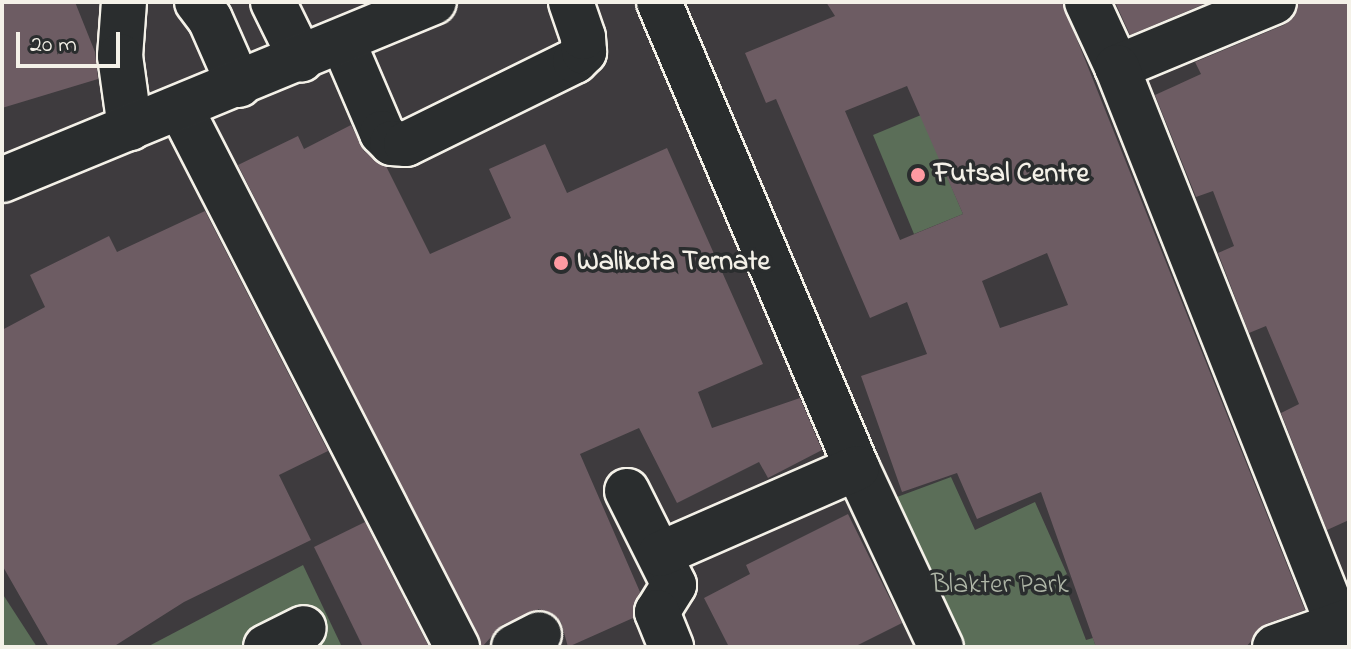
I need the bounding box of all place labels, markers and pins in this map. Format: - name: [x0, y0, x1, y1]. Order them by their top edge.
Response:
- place label: Futsal Centre: [934, 158, 1089, 192]
- marker: Futsal Centre: [909, 166, 927, 184]
- place label: Walikota Ternate: [577, 246, 770, 280]
- marker: Walikota Ternate: [552, 254, 570, 272]

